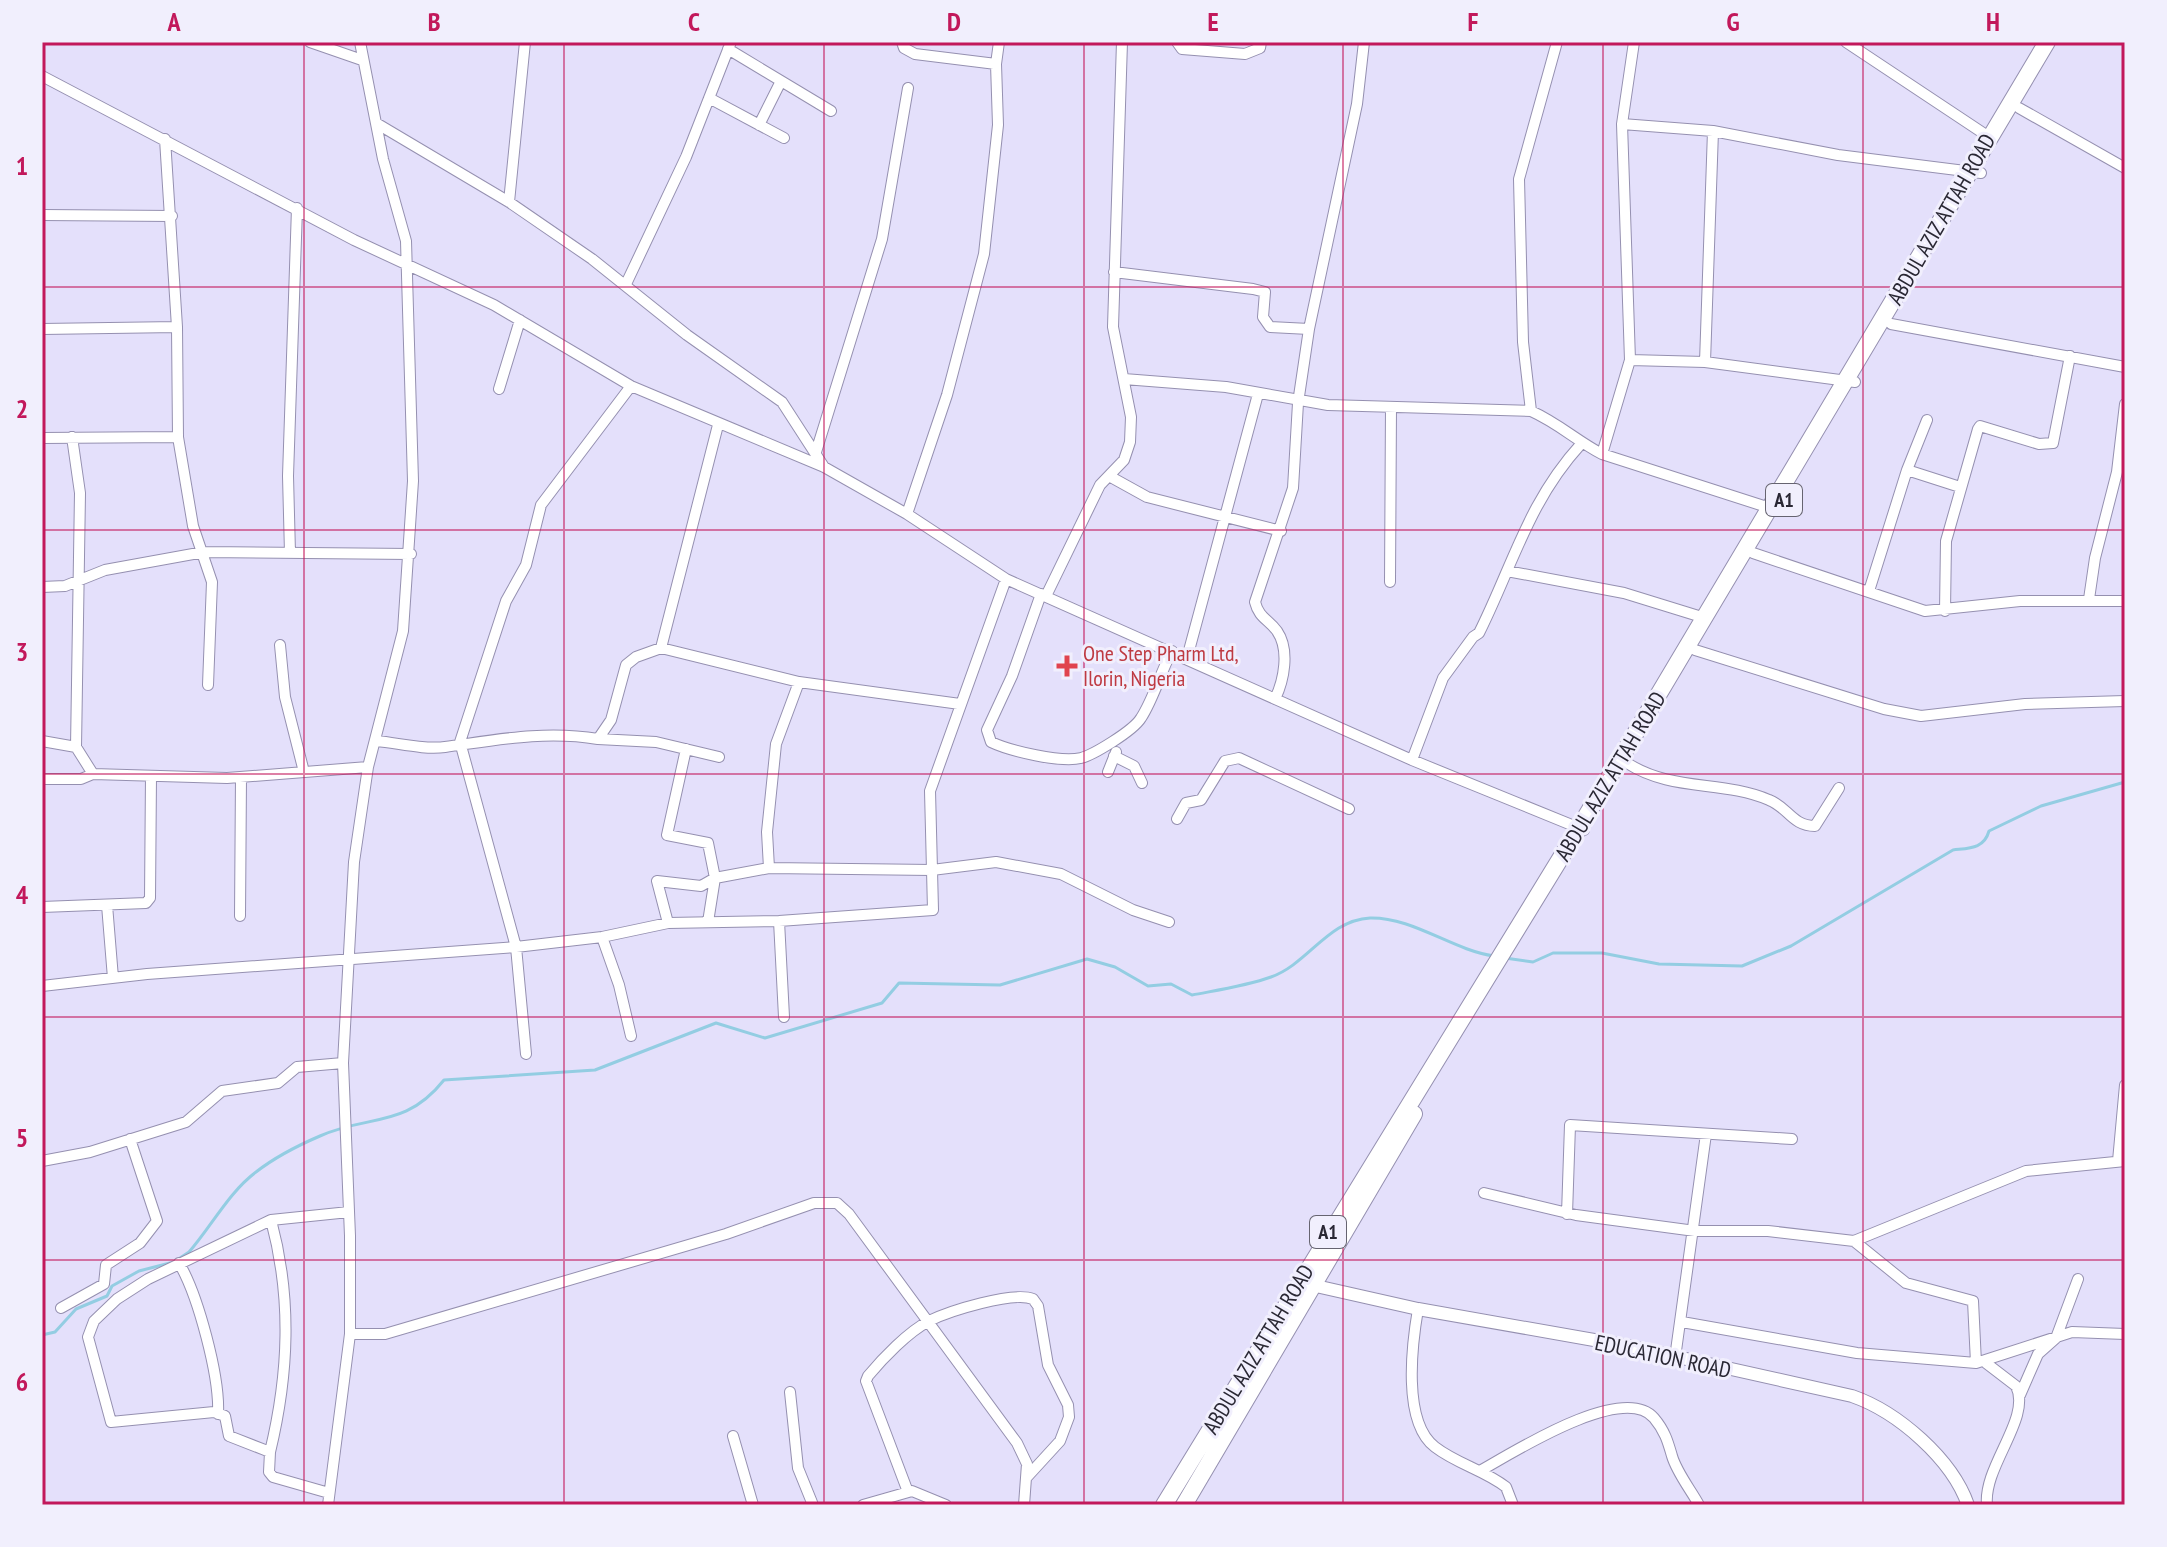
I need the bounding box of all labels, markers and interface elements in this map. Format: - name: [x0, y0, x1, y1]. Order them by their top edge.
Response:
- text: A: [166, 5, 181, 38]
- text: B: [428, 5, 441, 38]
- text: C: [688, 5, 700, 38]
- text: D: [947, 5, 961, 38]
- text: E: [1207, 5, 1219, 38]
- text: F: [1468, 5, 1479, 38]
- text: G: [1726, 5, 1740, 38]
- text: H: [1986, 5, 2000, 38]
- street label: ABDUL AZIZ ATTAH ROAD: [1881, 129, 2001, 309]
- text: 1: [16, 149, 28, 182]
- text: 2: [16, 392, 28, 425]
- road number: A1: [1766, 484, 1802, 516]
- text: 3: [16, 635, 28, 668]
- place label: One Step Pharm Ltd, Ilorin, Nigeria: [1083, 639, 1239, 692]
- marker: One Step Pharm Ltd, Ilorin, Nigeria: [1058, 657, 1076, 675]
- street label: ABDUL AZIZ ATTAH ROAD: [1548, 686, 1672, 866]
- text: 4: [16, 878, 29, 911]
- text: 5: [16, 1121, 28, 1154]
- road number: A1: [1310, 1216, 1346, 1248]
- street label: ABDUL AZIZ ATTAH ROAD: [1196, 1259, 1320, 1439]
- street label: EDUCATION ROAD: [1592, 1328, 1734, 1384]
- text: 6: [16, 1365, 28, 1398]

